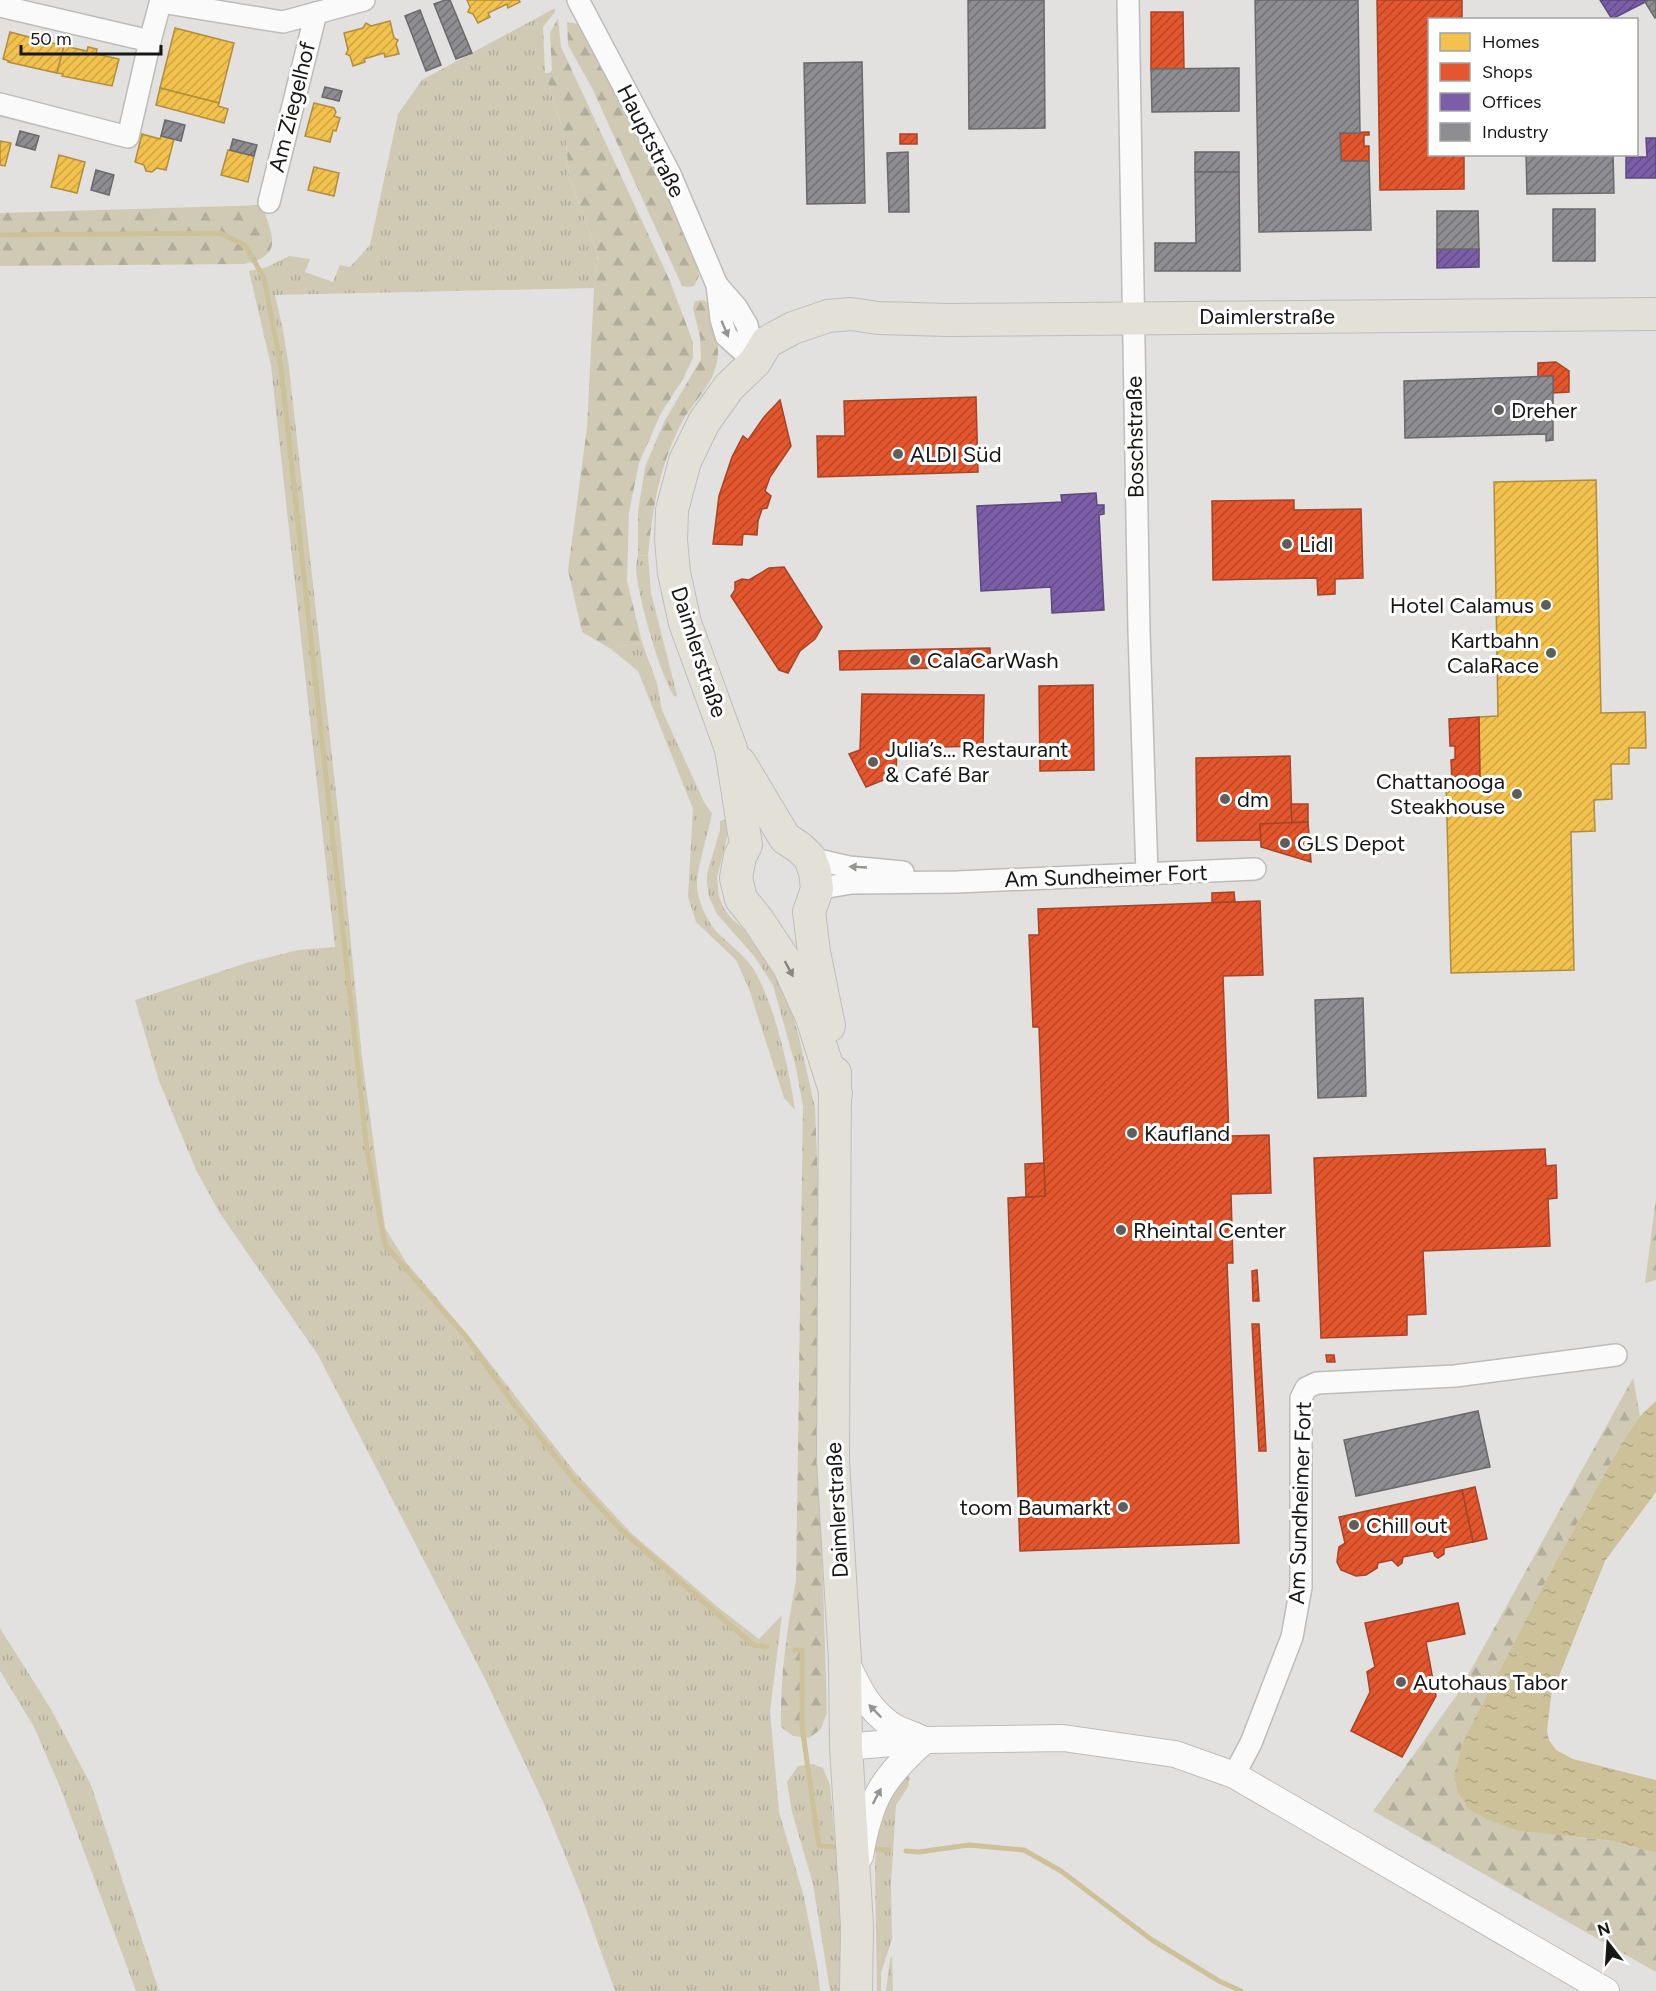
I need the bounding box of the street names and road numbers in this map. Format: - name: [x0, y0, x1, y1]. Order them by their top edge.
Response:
- street label: Am Ziegelhof: [263, 38, 321, 175]
- street label: Hauptstraße: [611, 80, 691, 202]
- street label: Daimlerstraße: [1199, 303, 1335, 330]
- street label: Boschstraße: [1120, 376, 1150, 498]
- street label: Daimlerstraße: [665, 583, 733, 721]
- street label: Am Sundheimer Fort: [1004, 859, 1208, 893]
- street label: Am Sundheimer Fort: [1283, 1401, 1317, 1605]
- street label: Daimlerstraße: [820, 1441, 854, 1579]

